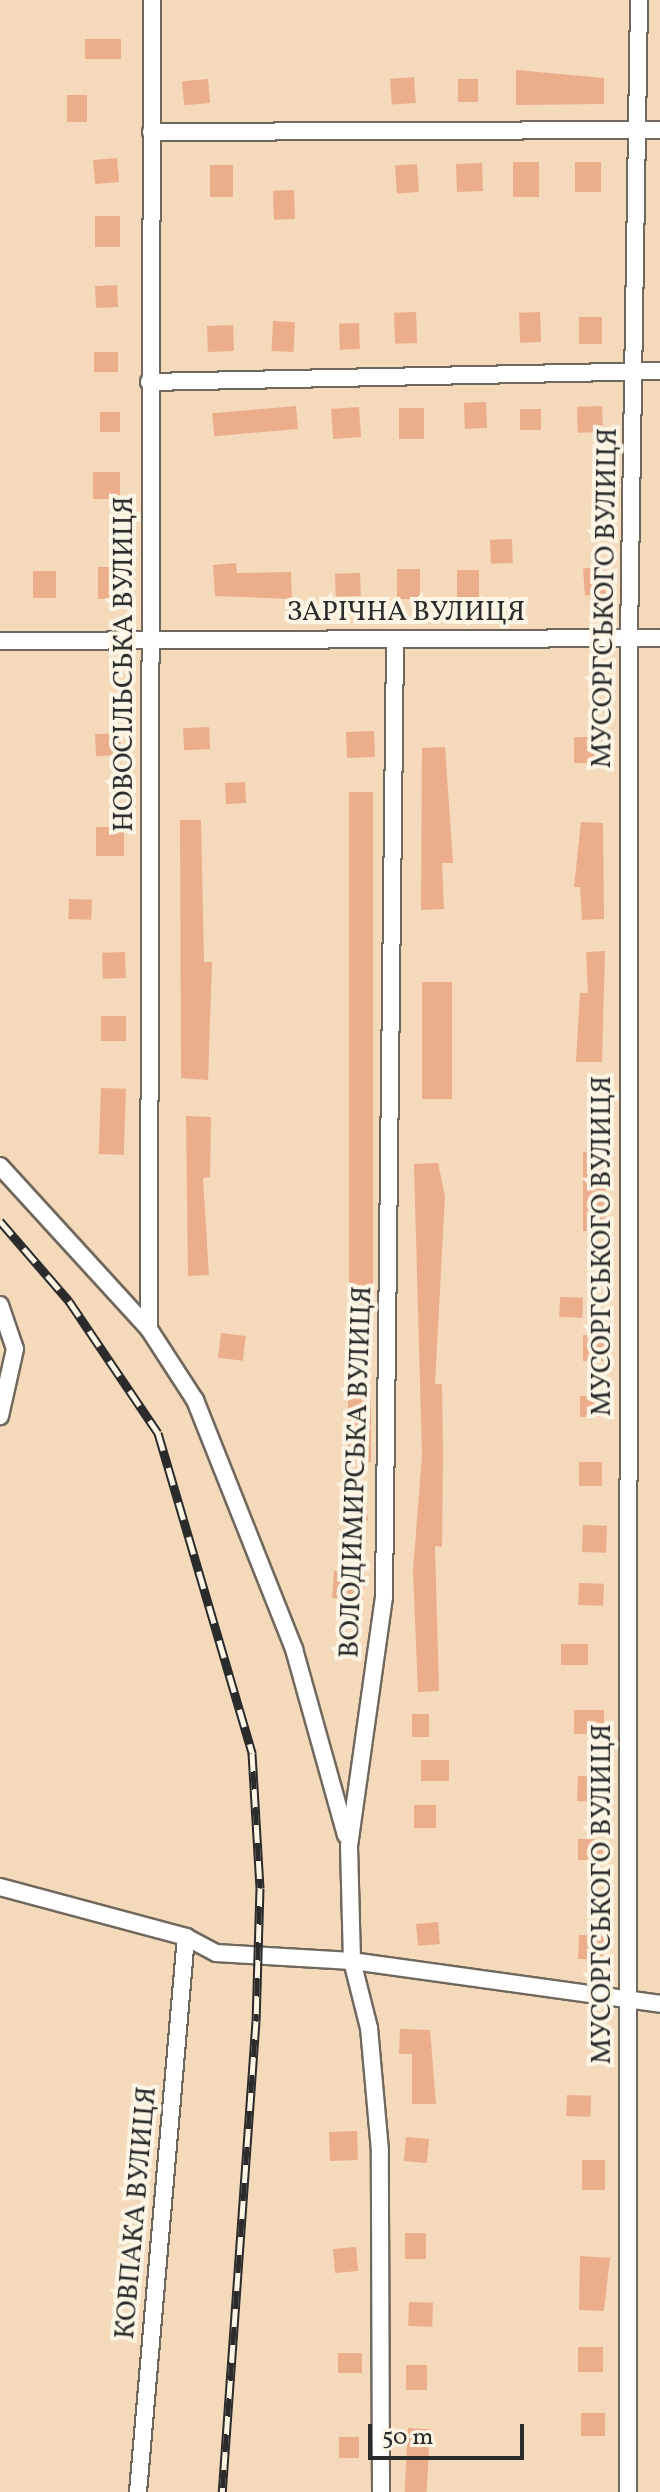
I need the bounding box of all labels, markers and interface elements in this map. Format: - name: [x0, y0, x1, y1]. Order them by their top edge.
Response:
- street label: МУСОРГСЬКОГО ВУЛИЦЯ: [586, 427, 626, 769]
- street label: НОВОСІЛЬСЬКА ВУЛИЦЯ: [108, 496, 142, 832]
- street label: ЗАРІЧНА ВУЛИЦЯ: [287, 596, 525, 630]
- street label: МУСОРГСЬКОГО ВУЛИЦЯ: [586, 1076, 620, 1416]
- street label: ВОЛОДИМИРСЬКА ВУЛИЦЯ: [334, 1285, 380, 1659]
- street label: МУСОРГСЬКОГО ВУЛИЦЯ: [586, 1724, 620, 2064]
- street label: КОВПАКА ВУЛИЦЯ: [109, 2085, 165, 2341]
- scale bar: [372, 2408, 528, 2458]
- text: 50 m: [382, 2421, 434, 2455]

